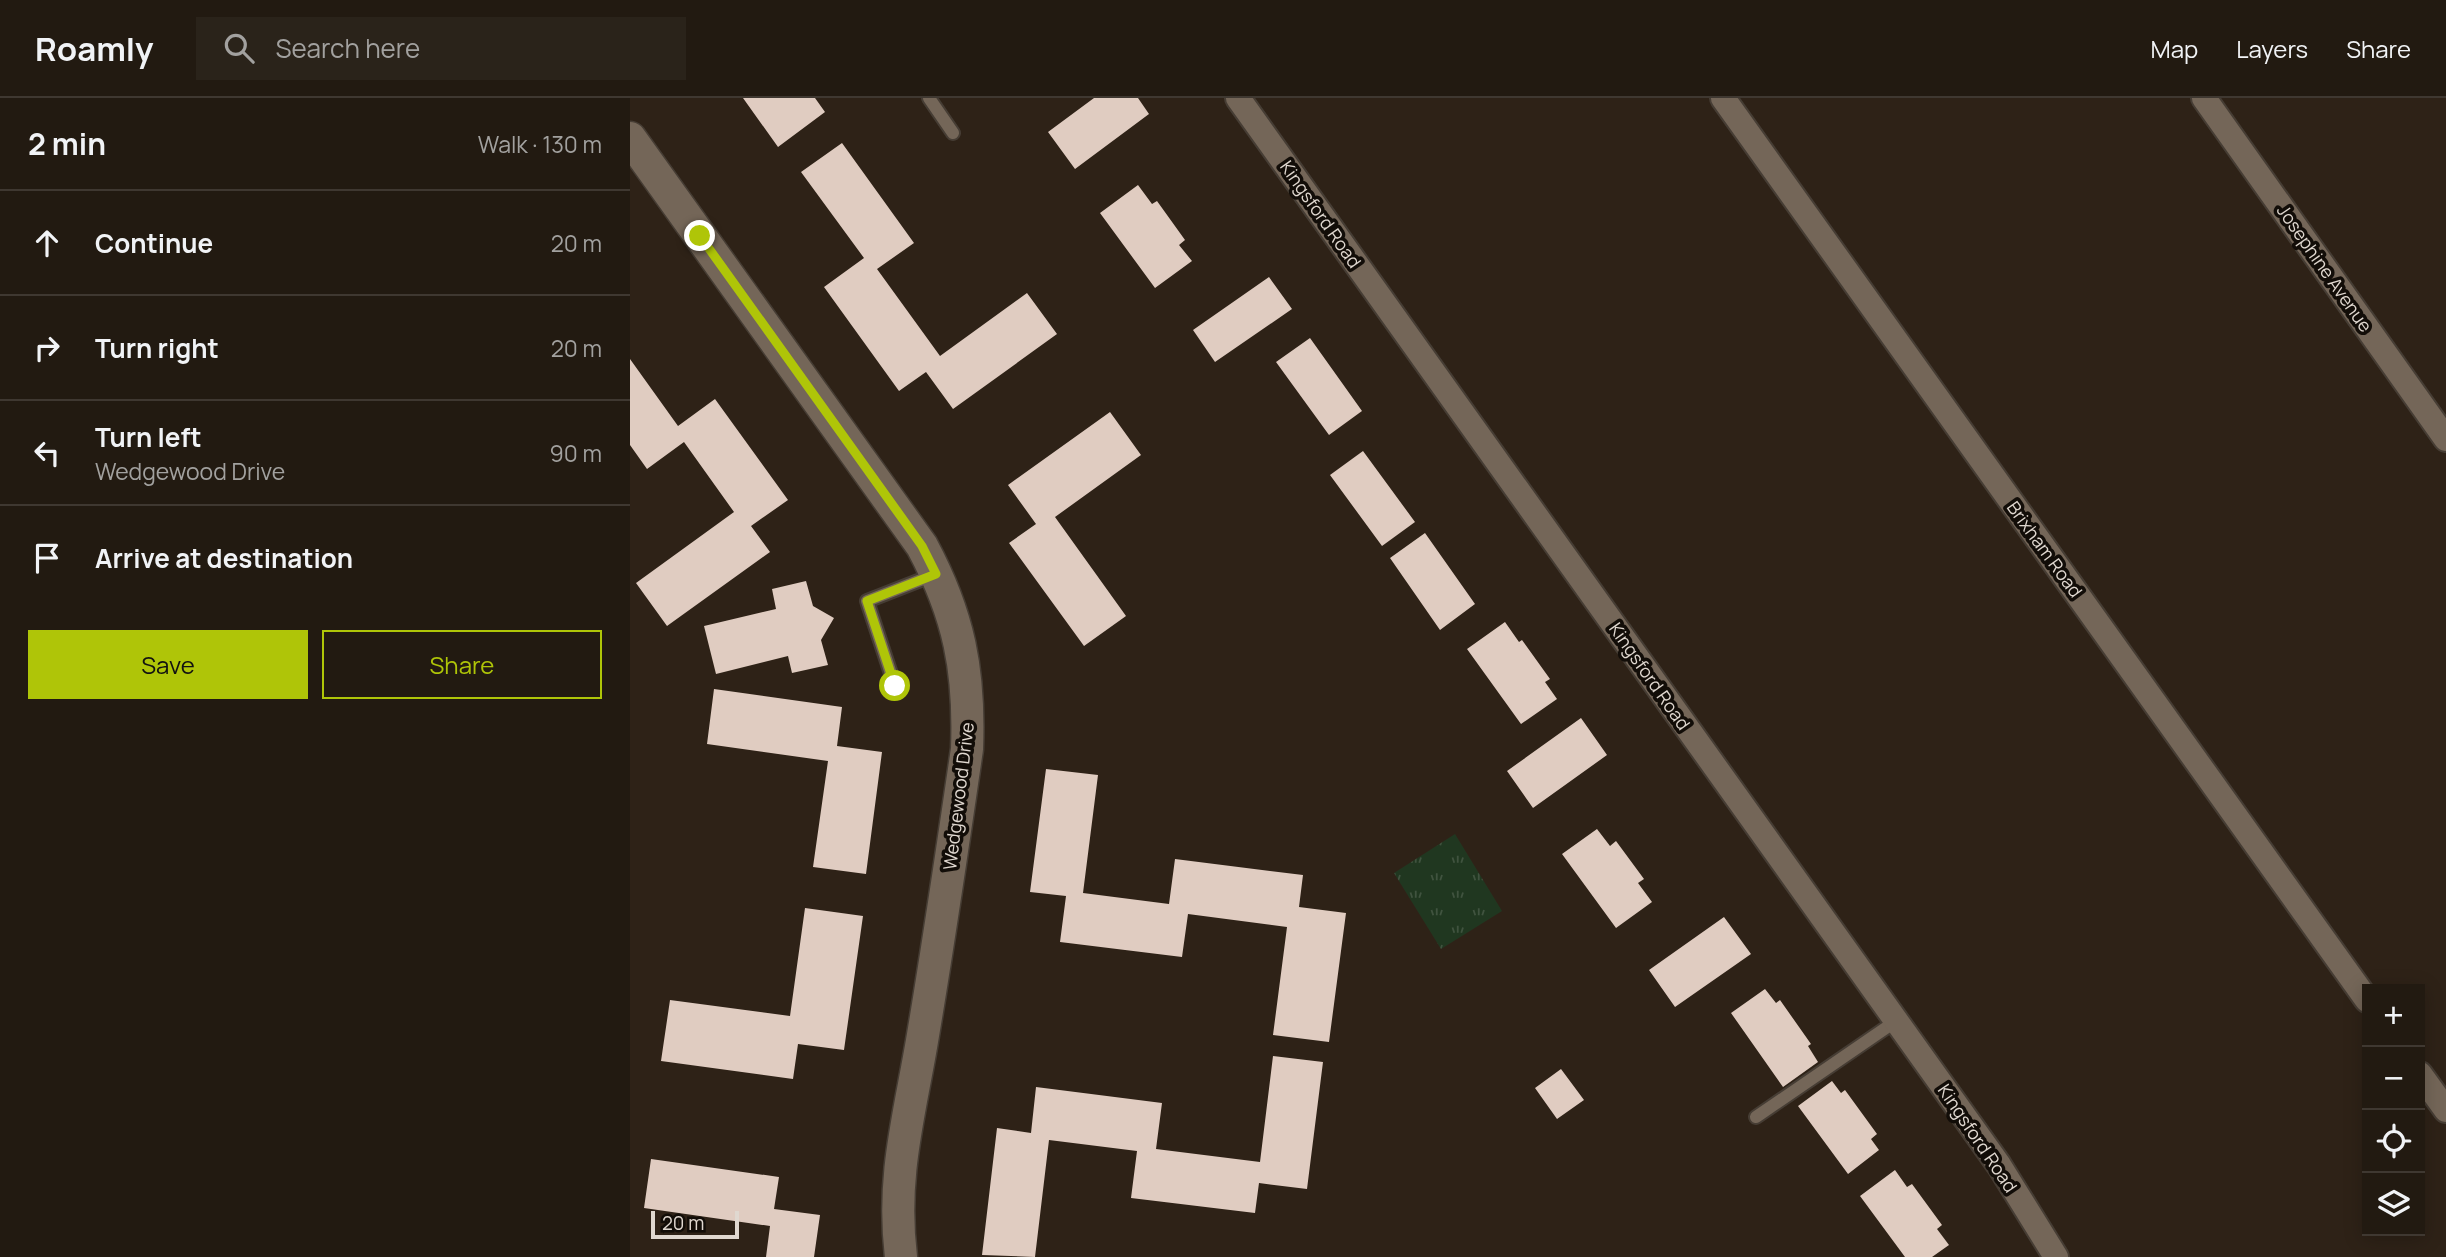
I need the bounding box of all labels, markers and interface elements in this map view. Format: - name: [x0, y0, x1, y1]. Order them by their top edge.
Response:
- search box: [196, 17, 686, 80]
- text: Roamly: [35, 26, 154, 71]
- icon: search: [220, 29, 258, 67]
- text: Search here: [276, 30, 420, 66]
- text: Map: [2151, 32, 2198, 65]
- text: Layers: [2236, 32, 2308, 65]
- text: Share: [2346, 32, 2411, 65]
- text: 2 min: [28, 123, 106, 164]
- text: Walk · 130 m: [478, 128, 602, 160]
- street label: Kingsford Road: [1275, 156, 1367, 272]
- street label: Josephine Avenue: [2272, 199, 2378, 337]
- route end: [684, 220, 715, 251]
- icon: ahead: [28, 224, 66, 262]
- text: Continue: [95, 225, 213, 261]
- text: 20 m: [551, 227, 602, 259]
- icon: right: [28, 329, 66, 367]
- text: Turn right: [95, 330, 219, 366]
- text: 20 m: [551, 332, 602, 364]
- text: Turn left: [95, 419, 202, 455]
- icon: left: [28, 434, 66, 472]
- text: 90 m: [550, 437, 602, 469]
- text: Wedgewood Drive: [95, 455, 285, 487]
- street label: Brixham Road: [2002, 496, 2088, 602]
- icon: arrive: [28, 539, 66, 577]
- text: Arrive at destination: [95, 540, 353, 576]
- street label: Kingsford Road: [1604, 618, 1696, 734]
- button: Save: [28, 630, 308, 699]
- button: Share: [322, 630, 602, 699]
- route start: [879, 670, 910, 701]
- street label: Wedgewood Drive: [937, 721, 979, 871]
- map controls: [2362, 984, 2425, 1236]
- button: +: [2362, 984, 2425, 1047]
- button: −: [2362, 1047, 2425, 1110]
- street label: Kingsford Road: [1933, 1079, 2023, 1197]
- button: locate: [2362, 1110, 2425, 1173]
- button: layers: [2362, 1173, 2425, 1236]
- scale bar: [651, 1208, 738, 1240]
- text: 20 m: [662, 1210, 704, 1236]

